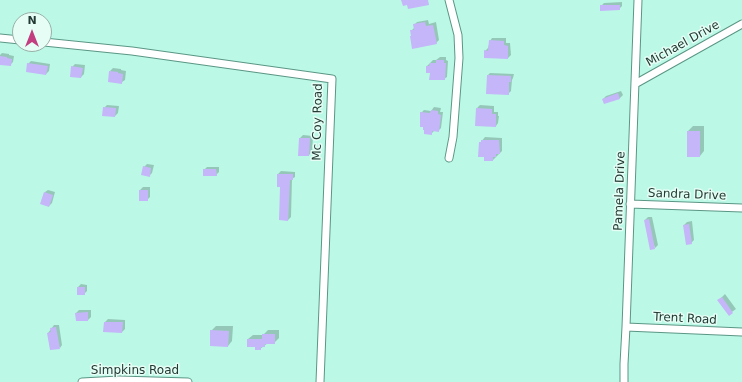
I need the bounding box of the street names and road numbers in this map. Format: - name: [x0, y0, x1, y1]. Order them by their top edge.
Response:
- street label: Michael Drive: [644, 18, 722, 70]
- street label: Mc Coy Road: [310, 83, 326, 161]
- street label: Pamela Drive: [611, 151, 629, 231]
- street label: Sandra Drive: [648, 186, 726, 204]
- street label: Trent Road: [653, 310, 717, 328]
- street label: Simpkins Road: [91, 364, 179, 378]

